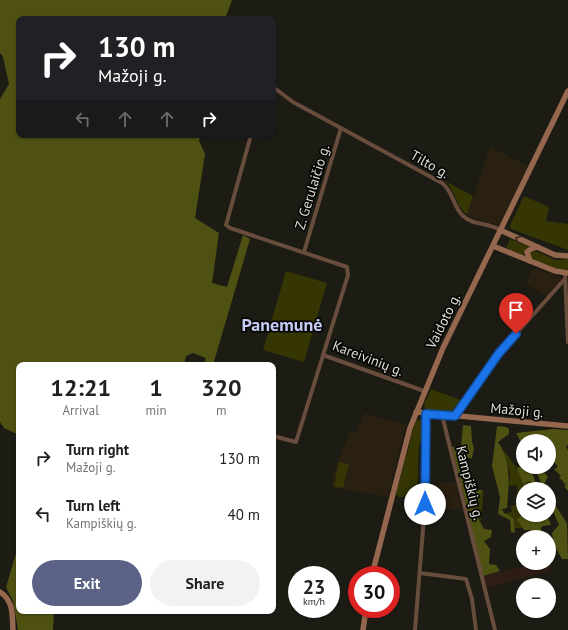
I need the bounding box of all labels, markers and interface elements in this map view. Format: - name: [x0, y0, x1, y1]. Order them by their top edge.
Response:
- text: 130 m: [98, 28, 175, 65]
- icon: right: [32, 32, 84, 84]
- text: Mažoji g.: [98, 64, 167, 87]
- icon: left: [72, 108, 94, 130]
- icon: ahead: [114, 108, 136, 130]
- icon: ahead: [156, 108, 178, 130]
- icon: right: [198, 108, 220, 130]
- street label: Z. Gerulaičio g.: [291, 142, 333, 232]
- street label: Tilto g.: [407, 146, 453, 182]
- one-way arrow: [515, 236, 522, 244]
- street label: Vaidoto g.: [421, 290, 464, 353]
- pin: [499, 293, 533, 334]
- icon: arrive: [505, 299, 527, 321]
- district label: Panemunė: [242, 313, 322, 336]
- street label: Kareivinių g.: [330, 336, 406, 380]
- text: 12:21: [50, 372, 111, 403]
- text: 1: [149, 372, 163, 403]
- text: 320: [201, 372, 242, 403]
- street label: Mažoji g.: [490, 399, 544, 421]
- text: Arrival: [63, 402, 99, 419]
- text: min: [145, 402, 167, 419]
- text: m: [216, 402, 227, 419]
- map controls: [516, 434, 556, 618]
- button: sound: [516, 434, 556, 474]
- text: Turn right: [66, 440, 129, 459]
- street label: Kampiškių g.: [452, 444, 488, 522]
- icon: right: [32, 447, 54, 469]
- text: 130 m: [219, 449, 260, 468]
- text: Mažoji g.: [66, 459, 116, 476]
- button: layers: [516, 482, 556, 522]
- position arrow: [404, 483, 446, 525]
- text: Turn left: [66, 496, 120, 515]
- icon: left: [32, 503, 54, 525]
- text: 40 m: [227, 505, 260, 524]
- text: Kampiškių g.: [66, 515, 137, 532]
- button: +: [516, 530, 556, 570]
- button: Exit: [32, 560, 142, 606]
- button: Share: [150, 560, 260, 606]
- speed limit sign: 30: [348, 566, 400, 618]
- text: 23: [303, 574, 325, 600]
- button: −: [516, 578, 556, 618]
- text: km/h: [303, 595, 325, 608]

